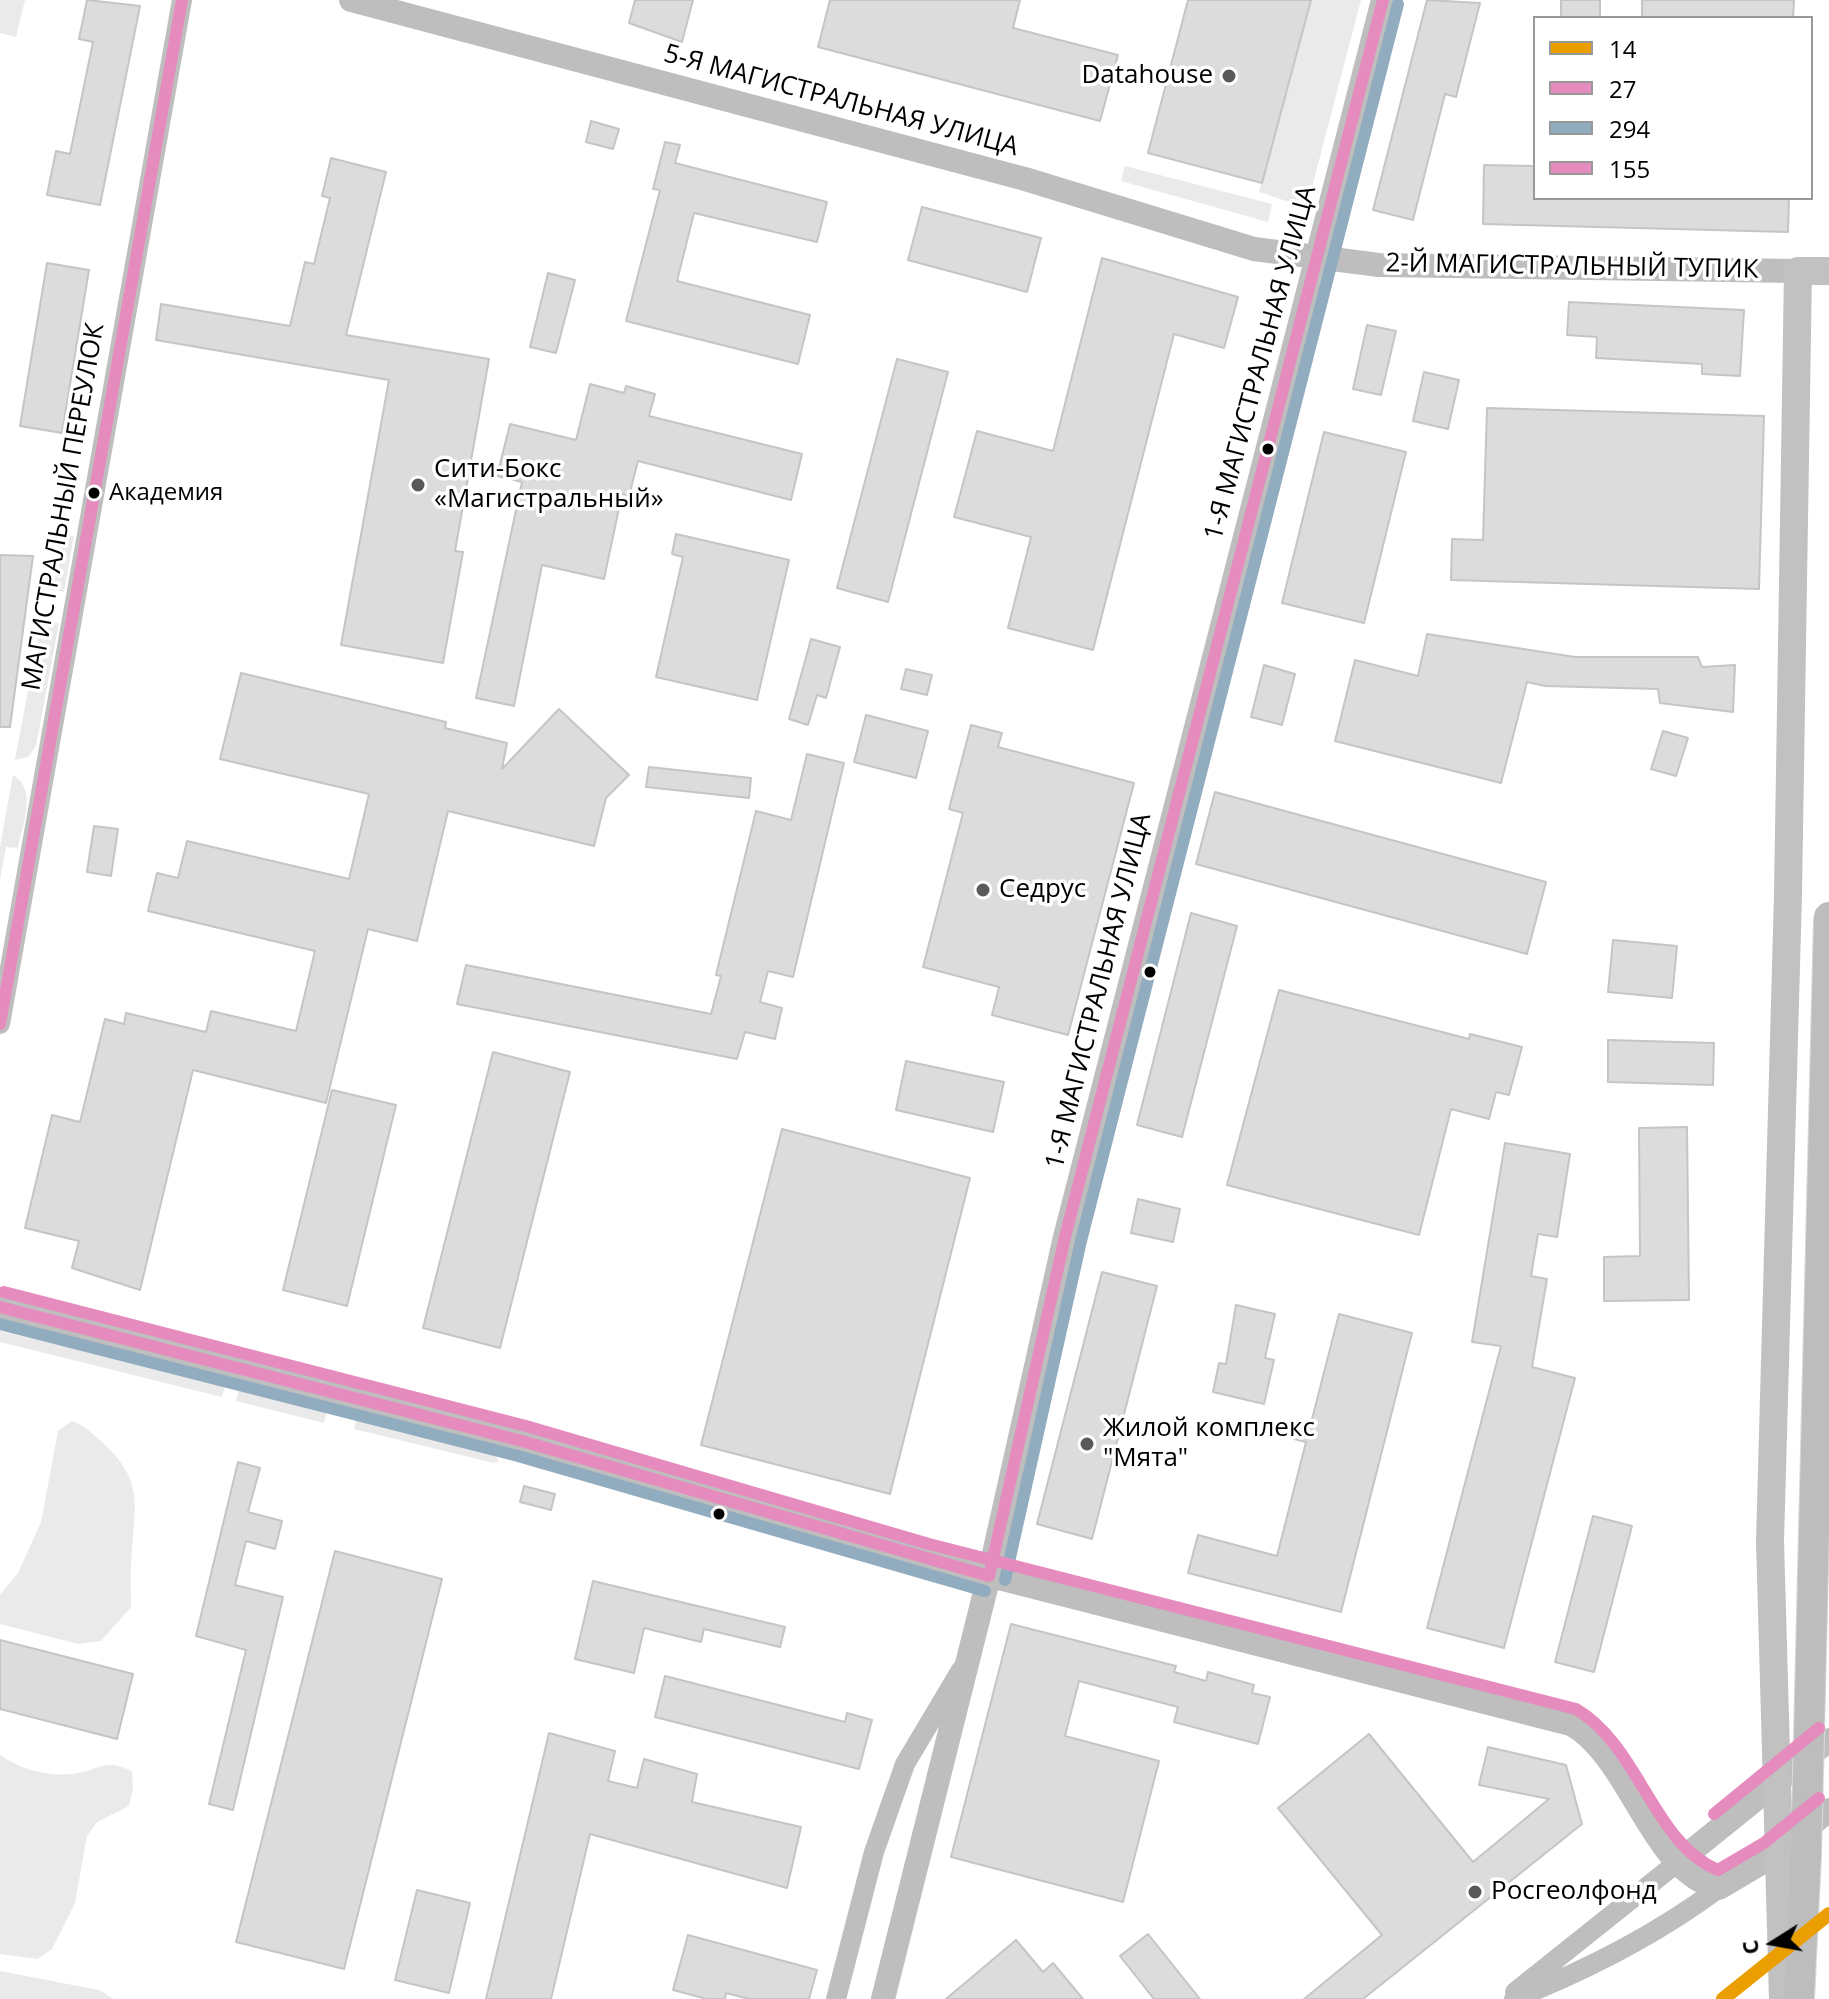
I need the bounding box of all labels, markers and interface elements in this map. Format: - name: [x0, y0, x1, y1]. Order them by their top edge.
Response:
- legend: [1533, 16, 1813, 200]
- text: 14: [1609, 32, 1636, 65]
- street label: 5-Я МАГИСТРАЛЬНАЯ УЛИЦА: [660, 39, 1022, 163]
- place label: Datahouse: [1081, 60, 1213, 92]
- marker: Datahouse: [1220, 67, 1238, 85]
- text: 27: [1609, 72, 1636, 105]
- text: 294: [1609, 112, 1650, 145]
- text: 155: [1609, 152, 1650, 185]
- street label: 1-Я МАГИСТРАЛЬНАЯ УЛИЦА: [1199, 182, 1323, 544]
- street label: 2-Й МАГИСТРАЛЬНЫЙ ТУПИК: [1385, 248, 1759, 286]
- street label: МАГИСТРАЛЬНЫЙ ПЕРЕУЛОК: [16, 321, 112, 693]
- unlabelled marker: [1260, 441, 1276, 457]
- place label: Сити-Бокс «Магистральный»: [434, 454, 664, 516]
- marker: Сити-Бокс «Магистральный»: [409, 476, 427, 494]
- place label: Академия: [109, 479, 223, 507]
- marker: Академия: [86, 485, 102, 501]
- street label: 1-Я МАГИСТРАЛЬНАЯ УЛИЦА: [1040, 810, 1158, 1172]
- place label: Седрус: [999, 874, 1086, 906]
- marker: Седрус: [974, 881, 992, 899]
- unlabelled marker: [1142, 964, 1158, 980]
- place label: Жилой комплекс "Мята": [1103, 1413, 1315, 1474]
- marker: Жилой комплекс "Мята": [1078, 1435, 1096, 1453]
- unlabelled marker: [711, 1506, 727, 1522]
- place label: Росгеолфонд: [1491, 1876, 1657, 1908]
- marker: Росгеолфонд: [1466, 1883, 1484, 1901]
- north arrow: [1733, 1903, 1813, 1983]
- text: С: [1733, 1938, 1766, 1957]

